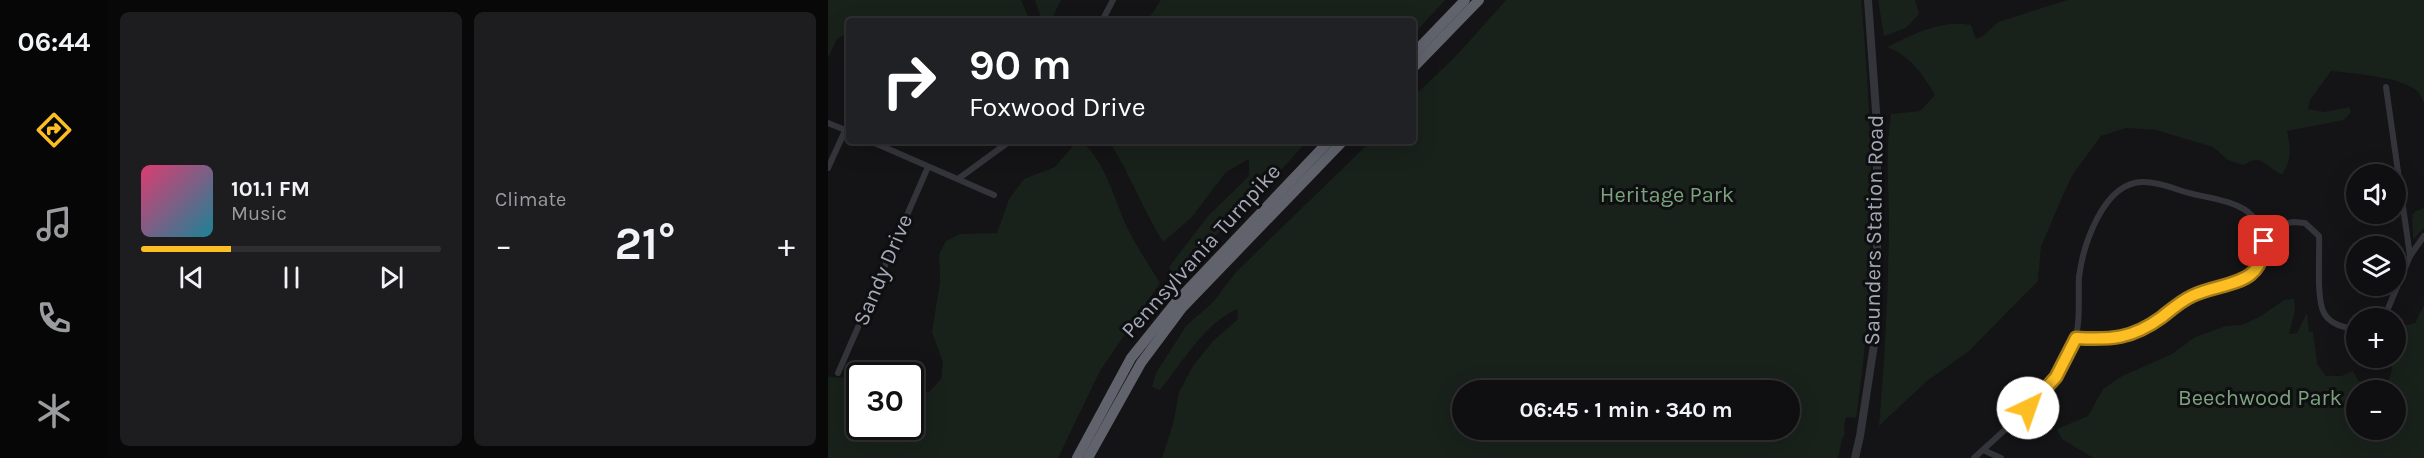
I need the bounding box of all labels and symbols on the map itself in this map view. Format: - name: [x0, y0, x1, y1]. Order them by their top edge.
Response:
- street label: Saunders Station Road: [1859, 114, 1889, 346]
- street label: Pennsylvania Turnpike: [1116, 159, 1286, 343]
- park label: Heritage Park: [1600, 182, 1734, 208]
- street label: Sandy Drive: [848, 210, 918, 330]
- pin: [2238, 215, 2289, 266]
- speed limit sign: 30: [846, 362, 924, 440]
- position arrow: [1996, 376, 2060, 440]
- park label: Beechwood Park: [2178, 385, 2342, 411]

